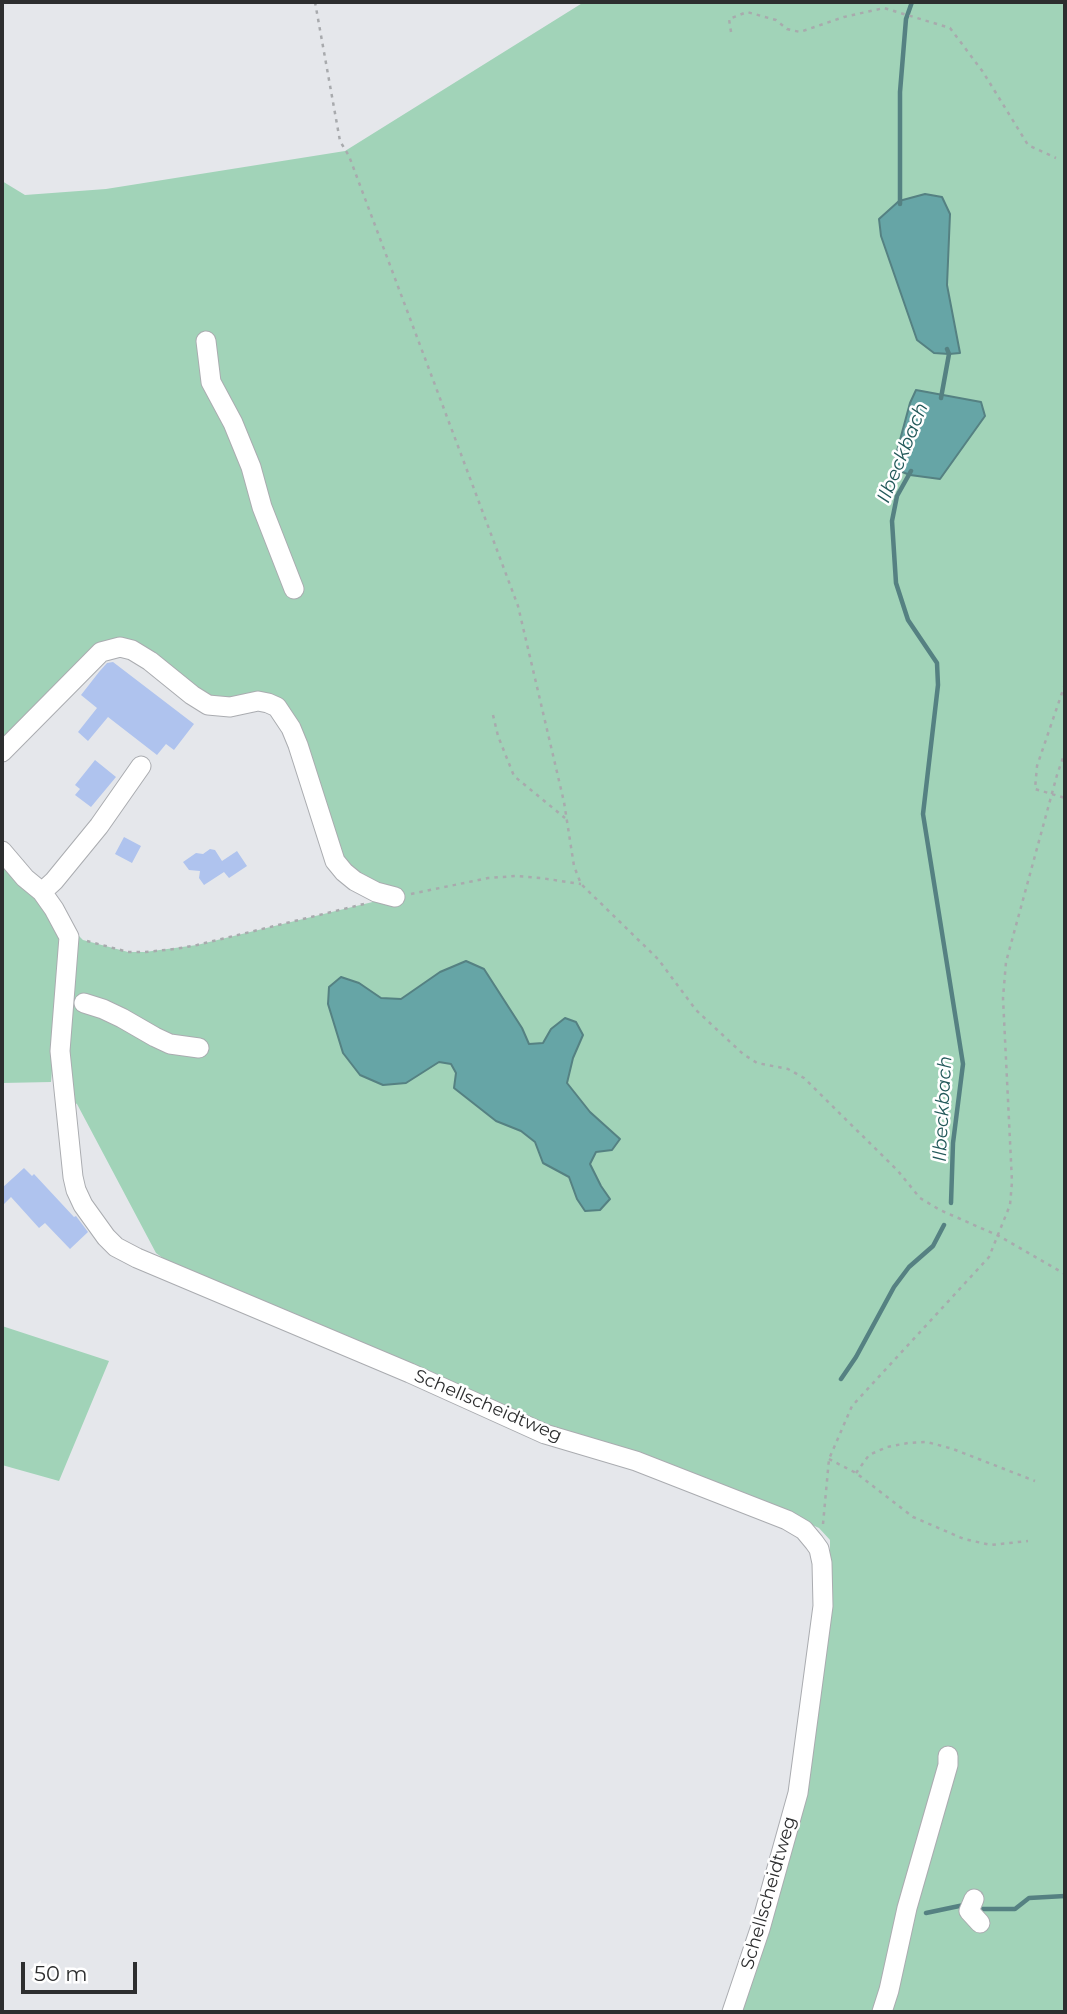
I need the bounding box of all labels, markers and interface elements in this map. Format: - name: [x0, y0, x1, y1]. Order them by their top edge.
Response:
- water label: Ilbeckbach: [873, 399, 933, 507]
- water label: Ilbeckbach: [929, 1055, 957, 1163]
- street label: Schellscheidtweg: [411, 1365, 565, 1447]
- street label: Schellscheidtweg: [737, 1814, 801, 1972]
- scale bar: [24, 1948, 140, 1992]
- text: 50 m: [34, 1961, 88, 1986]

